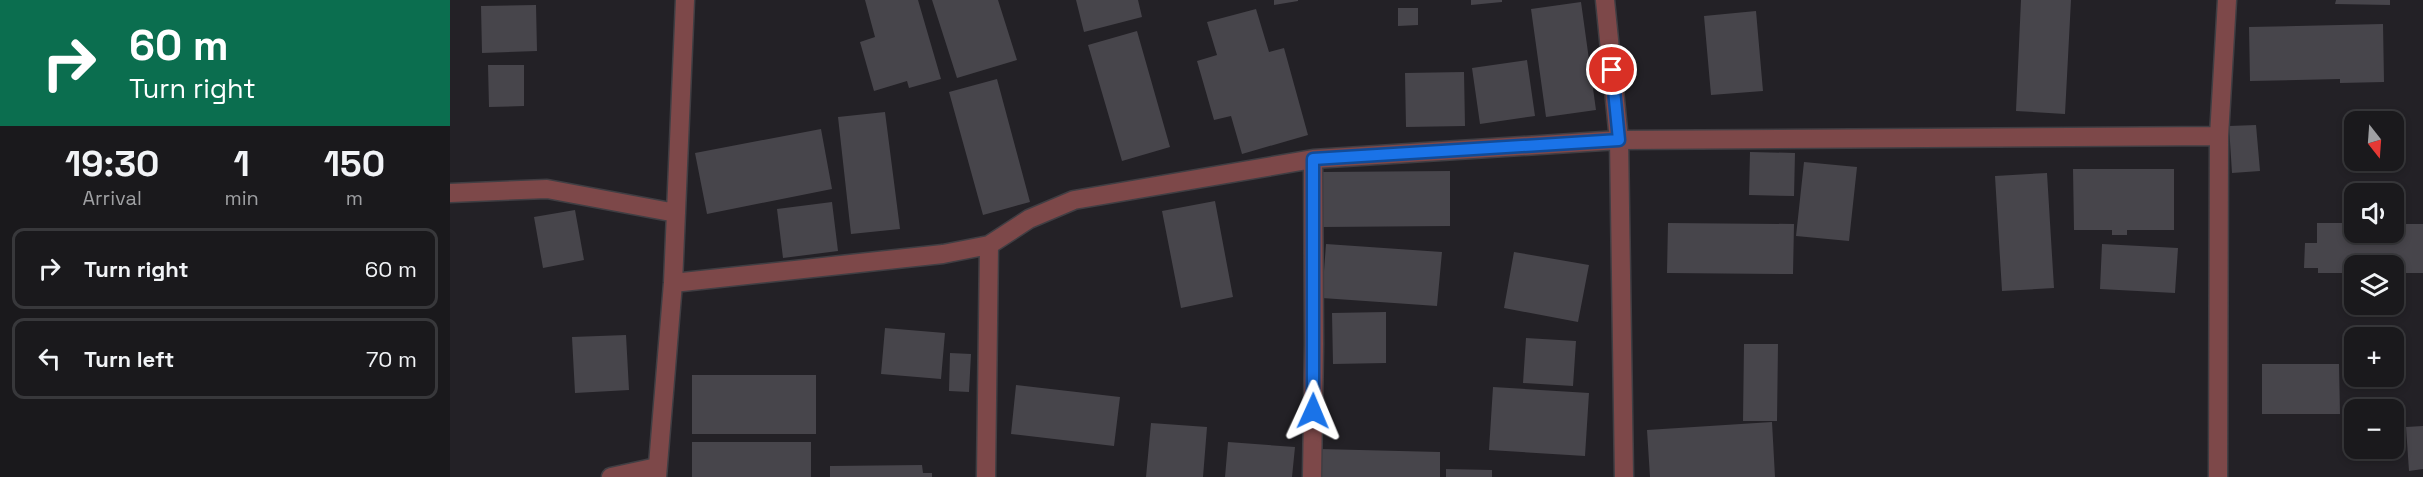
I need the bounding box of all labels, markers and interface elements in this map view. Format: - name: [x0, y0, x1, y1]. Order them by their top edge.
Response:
- text: 60 m: [129, 19, 229, 72]
- icon: right: [30, 24, 108, 102]
- pin: [1586, 44, 1637, 95]
- icon: arrive: [1595, 53, 1628, 86]
- text: Turn right: [129, 71, 256, 106]
- north arrow: [2344, 111, 2404, 171]
- map controls: [2344, 111, 2404, 459]
- text: 19:30: [65, 141, 159, 187]
- text: 1: [233, 141, 250, 187]
- text: 150: [324, 141, 385, 187]
- button: sound: [2344, 183, 2404, 243]
- text: Arrival: [82, 185, 142, 211]
- text: min: [224, 185, 259, 211]
- text: m: [346, 185, 363, 211]
- icon: right: [33, 252, 66, 285]
- text: Turn right: [84, 255, 189, 283]
- text: 60 m: [365, 255, 417, 283]
- button: layers: [2344, 255, 2404, 315]
- button: +: [2344, 327, 2404, 387]
- icon: left: [33, 342, 66, 375]
- text: Turn left: [84, 345, 174, 373]
- text: 70 m: [366, 345, 417, 373]
- position arrow: [1281, 379, 1345, 443]
- button: −: [2344, 399, 2404, 459]

